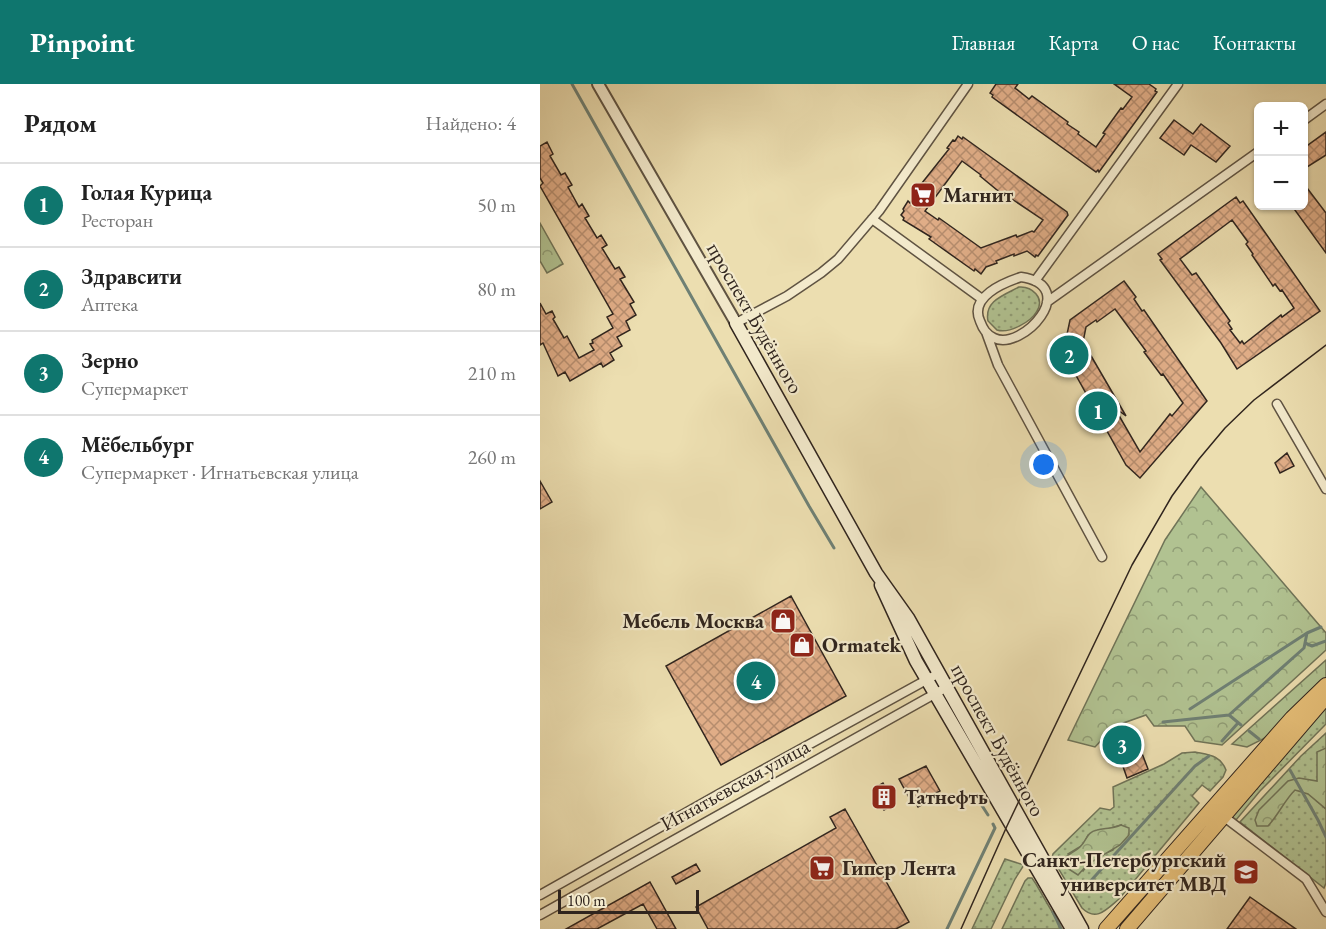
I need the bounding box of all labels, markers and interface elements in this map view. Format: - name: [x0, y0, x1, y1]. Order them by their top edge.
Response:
- text: Pinpoint: [30, 24, 135, 60]
- text: Главная: [951, 29, 1015, 56]
- text: Карта: [1048, 29, 1099, 56]
- text: О нас: [1132, 29, 1180, 56]
- text: Контакты: [1213, 29, 1296, 56]
- map controls: [1254, 102, 1308, 210]
- button: +: [1254, 102, 1308, 156]
- text: Рядом: [24, 106, 97, 140]
- text: Найдено: 4: [425, 110, 516, 136]
- button: −: [1254, 156, 1308, 210]
- text: Голая Курица: [81, 178, 212, 207]
- supermarket icon: Магнит: [908, 180, 938, 210]
- place label: Магнит: [943, 181, 1014, 208]
- text: 1: [38, 192, 49, 218]
- text: 50 m: [477, 192, 516, 218]
- text: Ресторан: [81, 207, 153, 233]
- street label: проспект Будённого: [701, 237, 810, 398]
- text: Здравсити: [81, 262, 182, 291]
- text: 2: [38, 276, 49, 302]
- text: 80 m: [477, 276, 516, 302]
- text: Аптека: [81, 291, 138, 317]
- pin: 2: [1050, 332, 1088, 378]
- text: Зерно: [81, 346, 138, 375]
- text: 3: [38, 360, 49, 386]
- text: 210 m: [468, 360, 516, 386]
- text: Супермаркет: [81, 375, 188, 401]
- pin: 1: [1078, 388, 1118, 434]
- text: Мёбельбург: [81, 430, 194, 459]
- text: 4: [38, 444, 49, 470]
- text: 260 m: [468, 444, 516, 470]
- your location: [1029, 450, 1058, 479]
- text: Супермаркет · Игнатьевская улица: [81, 459, 359, 485]
- shop icon: Мебель Москва: [768, 606, 798, 636]
- place label: Мебель Москва: [622, 607, 765, 634]
- shop icon: Ormatek: [787, 630, 817, 660]
- place label: Ormatek: [822, 631, 901, 658]
- pin: 4: [736, 658, 776, 704]
- street label: проспект Будённого: [945, 659, 1052, 821]
- pin: 3: [1102, 722, 1142, 768]
- street label: Игнатьевская улица: [655, 732, 815, 837]
- building icon: Татнефть: [869, 782, 899, 812]
- place label: Татнефть: [904, 783, 988, 810]
- place label: Санкт-Петербургский университет МВД: [1022, 846, 1226, 897]
- supermarket icon: Гипер Лента: [807, 853, 837, 883]
- place label: Гипер Лента: [842, 854, 957, 881]
- school or university icon: Санкт-Петербургский университет МВД: [1231, 857, 1261, 887]
- scale bar: [558, 887, 699, 914]
- text: 100 m: [567, 890, 606, 911]

